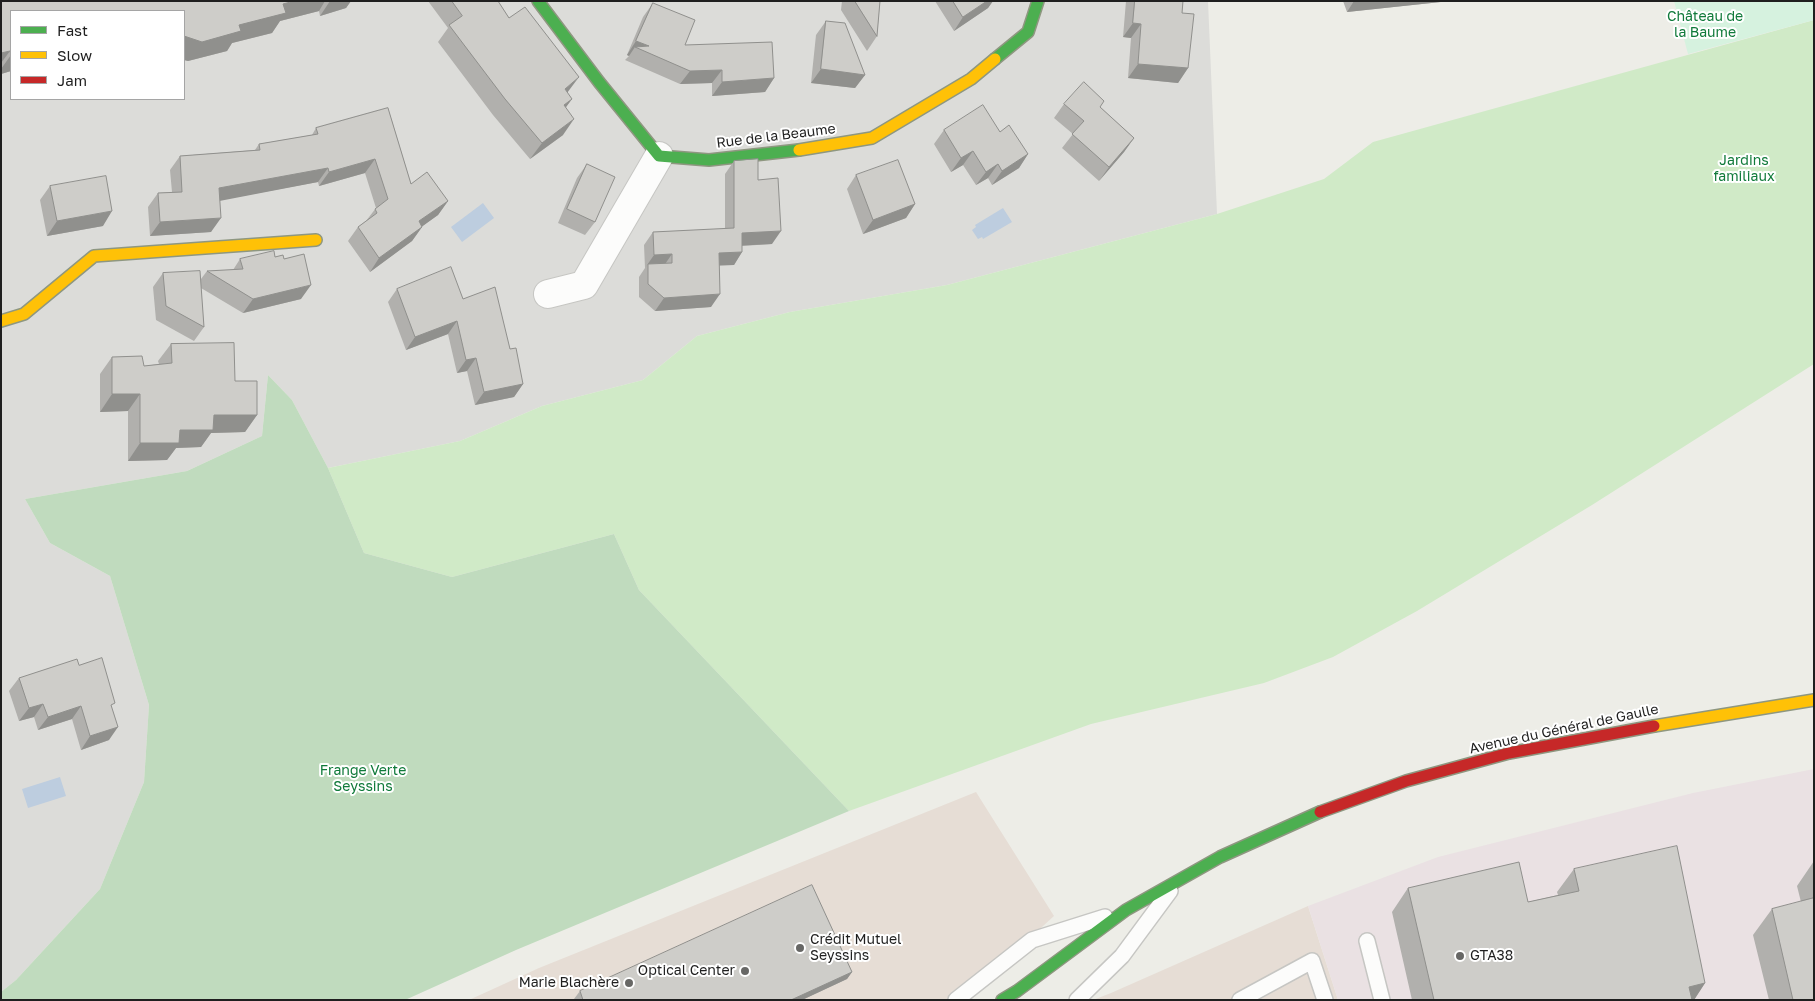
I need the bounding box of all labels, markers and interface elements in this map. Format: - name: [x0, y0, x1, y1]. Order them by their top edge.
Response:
- park label: Château de la Baume: [1667, 9, 1743, 41]
- legend: [10, 10, 185, 100]
- text: Fast: [57, 21, 88, 39]
- text: Slow: [57, 46, 92, 64]
- text: Jam: [57, 71, 87, 89]
- street label: Rue de la Beaume: [716, 120, 836, 152]
- park label: Jardins familiaux: [1713, 153, 1775, 186]
- street label: Avenue du Général de Gaulle: [1468, 701, 1660, 757]
- park label: Frange Verte Seyssins: [320, 763, 406, 796]
- place label: Crédit Mutuel Seyssins: [810, 932, 902, 964]
- marker: Crédit Mutuel Seyssins: [794, 942, 806, 954]
- place label: GTA38: [1470, 948, 1513, 964]
- marker: GTA38: [1454, 950, 1466, 962]
- place label: Optical Center: [638, 963, 735, 979]
- marker: Optical Center: [739, 965, 751, 977]
- place label: Marie Blachère: [519, 975, 619, 991]
- marker: Marie Blachère: [623, 977, 635, 989]

